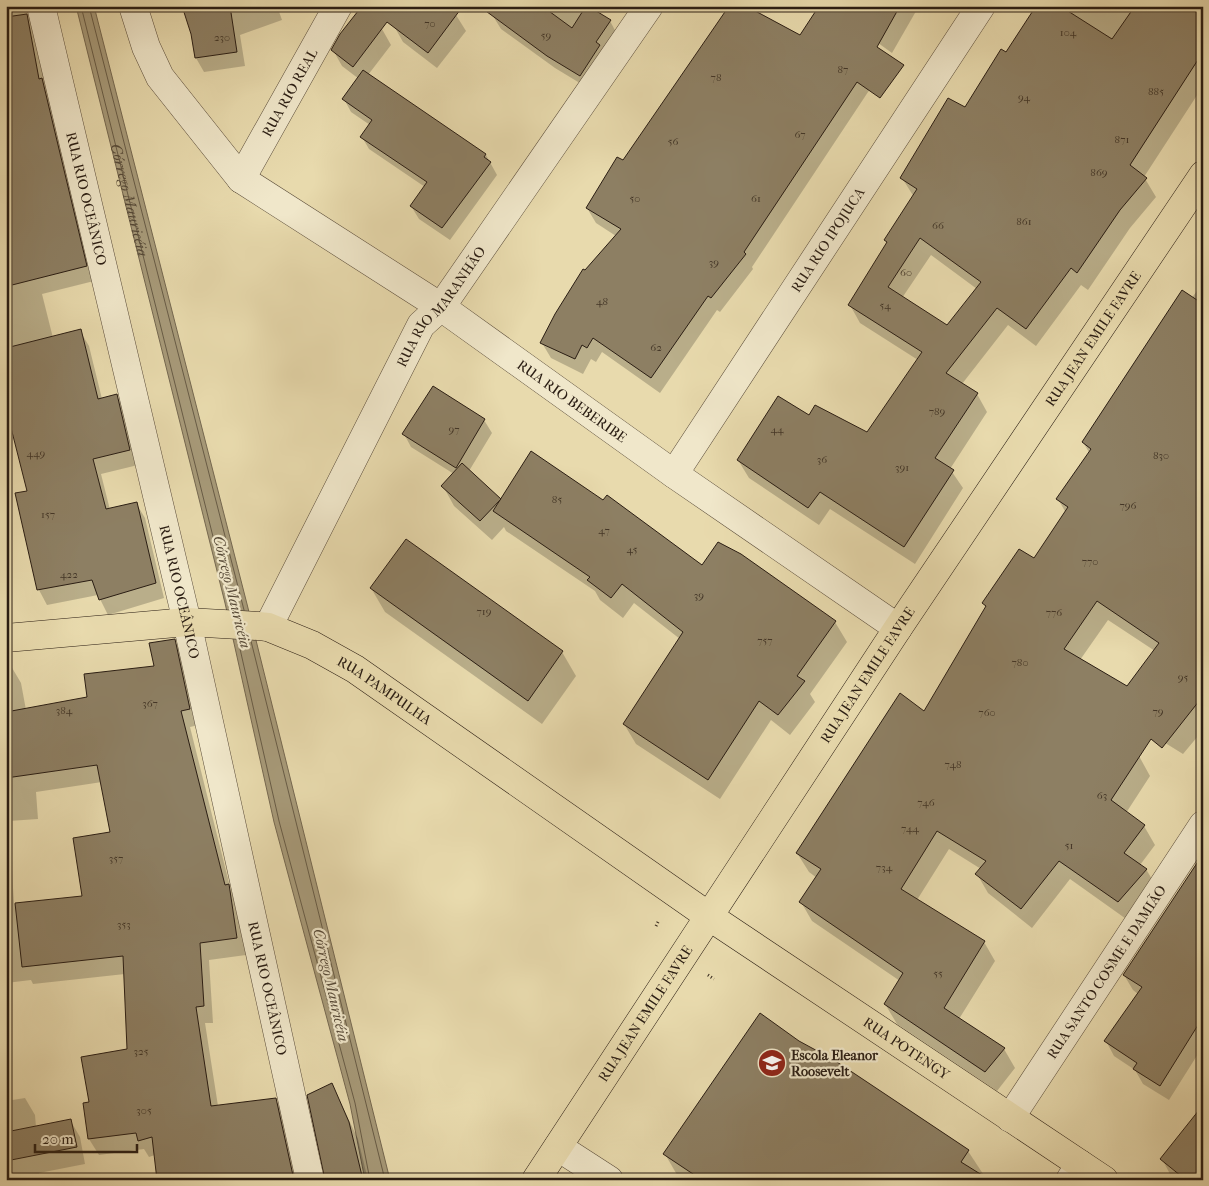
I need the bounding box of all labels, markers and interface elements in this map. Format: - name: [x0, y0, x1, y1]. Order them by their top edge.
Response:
- house number: 70: [424, 17, 436, 30]
- house number: 104: [1060, 26, 1077, 39]
- house number: 59: [541, 29, 551, 42]
- house number: 230: [214, 31, 230, 44]
- street label: RUA RIO REAL: [258, 45, 321, 140]
- house number: 87: [838, 63, 848, 76]
- house number: 78: [711, 71, 721, 84]
- house number: 885: [1148, 85, 1164, 98]
- house number: 94: [1018, 91, 1031, 104]
- house number: 67: [794, 128, 806, 141]
- street label: RUA RIO OCEÂNICO: [63, 130, 111, 267]
- house number: 871: [1115, 133, 1129, 146]
- house number: 56: [668, 135, 678, 148]
- water label: Córrego Mauricéia: [107, 142, 152, 258]
- house number: 869: [1090, 166, 1108, 179]
- street label: RUA RIO IPOJUCA: [787, 184, 869, 295]
- house number: 50: [630, 192, 640, 205]
- house number: 61: [751, 192, 761, 205]
- house number: 861: [1016, 215, 1032, 228]
- house number: 66: [932, 219, 944, 232]
- street label: RUA RIO MARANHÃO: [393, 243, 489, 370]
- house number: 39: [709, 256, 719, 269]
- house number: 60: [900, 266, 912, 279]
- street label: RUA JEAN EMILE FAVRE: [1041, 267, 1145, 409]
- house number: 48: [596, 295, 608, 308]
- house number: 54: [879, 299, 891, 312]
- house number: 62: [650, 341, 662, 354]
- street label: RUA RIO BEBERIBE: [514, 356, 630, 446]
- house number: 789: [929, 405, 946, 418]
- house number: 97: [448, 423, 460, 436]
- house number: 44: [770, 423, 784, 436]
- house number: 449: [27, 447, 46, 460]
- house number: 830: [1153, 449, 1169, 462]
- house number: 36: [817, 453, 827, 466]
- house number: 391: [895, 461, 909, 474]
- house number: 85: [552, 493, 562, 506]
- house number: 796: [1119, 499, 1137, 512]
- house number: 157: [41, 508, 55, 521]
- street label: RUA RIO OCEÂNICO: [156, 523, 203, 660]
- house number: 47: [598, 524, 610, 537]
- water label: Córrego Mauricéia: [209, 534, 255, 650]
- house number: 45: [627, 543, 638, 556]
- house number: 770: [1082, 555, 1098, 568]
- house number: 422: [60, 568, 78, 581]
- house number: 39: [694, 589, 704, 602]
- street label: RUA JEAN EMILE FAVRE: [816, 603, 918, 746]
- house number: 719: [476, 605, 492, 618]
- house number: 776: [1046, 606, 1062, 619]
- house number: 757: [757, 634, 773, 647]
- street label: RUA PAMPULHA: [334, 652, 436, 729]
- house number: 780: [1012, 656, 1028, 669]
- house number: 95: [1178, 671, 1189, 684]
- house number: 367: [142, 697, 158, 710]
- house number: 384: [56, 704, 73, 717]
- house number: 79: [1152, 705, 1164, 718]
- house number: 760: [978, 706, 996, 719]
- house number: 748: [944, 758, 962, 771]
- house number: 63: [1097, 789, 1107, 802]
- house number: 746: [917, 796, 935, 809]
- house number: 744: [901, 822, 920, 835]
- house number: 51: [1065, 839, 1073, 852]
- house number: 357: [109, 852, 123, 865]
- house number: 734: [876, 861, 893, 874]
- street label: RUA SANTO COSME E DAMIÃO: [1043, 882, 1170, 1062]
- house number: 353: [117, 918, 131, 931]
- street label: RUA RIO OCEÂNICO: [245, 919, 291, 1057]
- water label: Córrego Mauricéia: [309, 927, 353, 1043]
- street label: RUA JEAN EMILE FAVRE: [594, 942, 696, 1085]
- house number: 55: [933, 967, 943, 980]
- street label: RUA POTENGY: [860, 1013, 953, 1083]
- house number: 325: [134, 1045, 149, 1058]
- place label: Escola Eleanor Roosevelt: [791, 1047, 879, 1080]
- school or university icon: Escola Eleanor Roosevelt: [757, 1048, 787, 1078]
- house number: 305: [136, 1104, 152, 1117]
- scale bar: [35, 1121, 138, 1153]
- text: 20 m: [42, 1130, 74, 1148]

